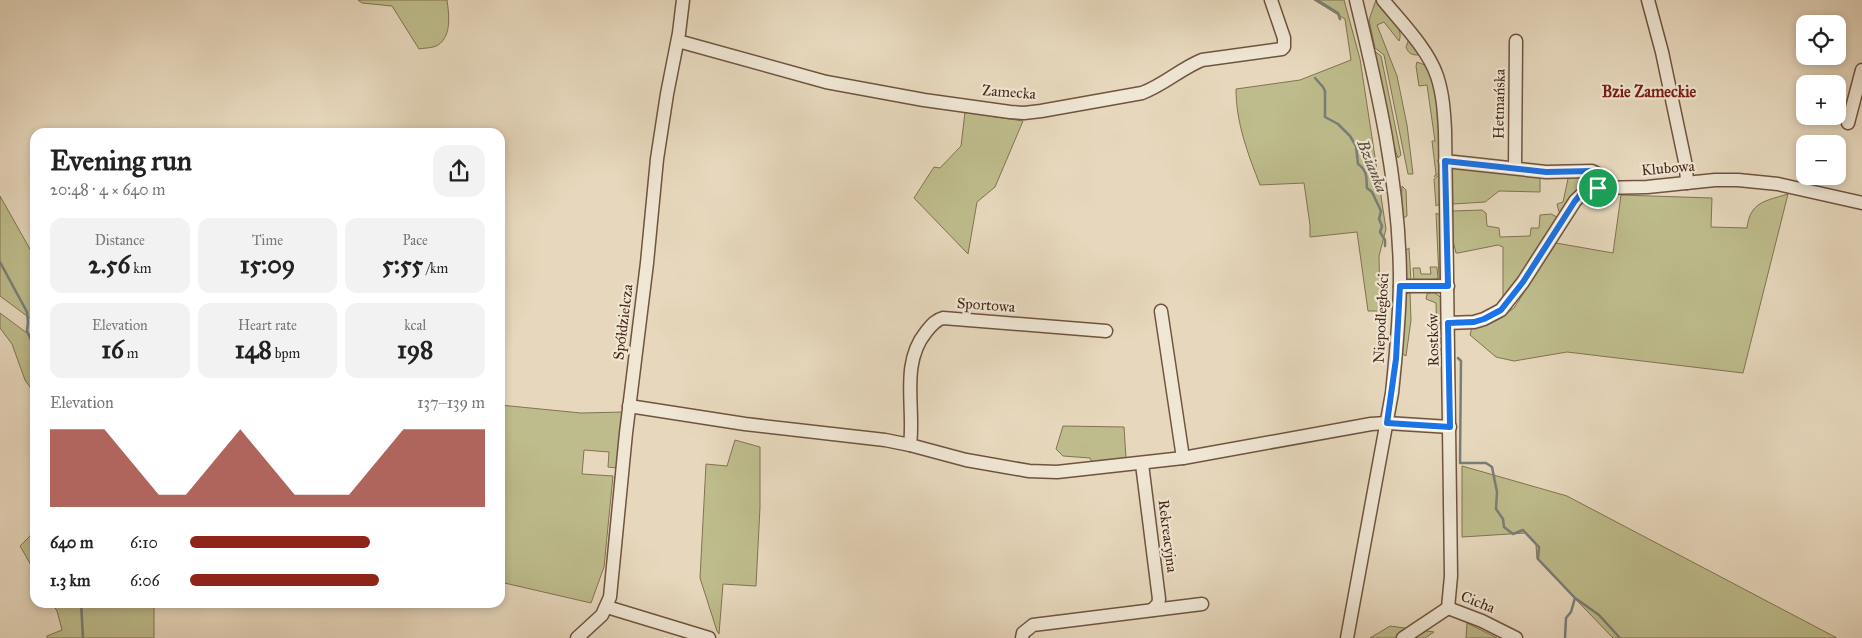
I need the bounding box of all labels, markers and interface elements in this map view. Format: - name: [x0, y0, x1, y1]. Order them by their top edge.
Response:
- map controls: [1796, 15, 1846, 185]
- button: locate: [1796, 15, 1846, 65]
- street label: Hetmańska: [1489, 68, 1509, 139]
- button: +: [1796, 75, 1846, 125]
- street label: Zamecka: [981, 81, 1037, 103]
- district label: Bzie Zameckie: [1602, 82, 1696, 101]
- button: −: [1796, 135, 1846, 185]
- water label: Bzianka: [1353, 136, 1392, 196]
- text: Evening run: [50, 143, 192, 178]
- button: share: [433, 145, 485, 197]
- street label: Klubowa: [1641, 157, 1696, 179]
- pin: [1577, 167, 1619, 209]
- icon: arrive: [1584, 174, 1612, 202]
- text: 20:48 · 4 × 640 m: [50, 180, 165, 199]
- text: Distance: [95, 232, 145, 249]
- text: Time: [252, 232, 283, 249]
- text: Pace: [402, 232, 428, 249]
- text: 2.56: [88, 249, 130, 280]
- text: 15:09: [240, 249, 295, 280]
- text: 5:55: [382, 249, 423, 280]
- text: km: [130, 260, 152, 277]
- text: /km: [423, 260, 448, 277]
- street label: Niepodległości: [1370, 272, 1392, 364]
- street label: Spółdzielcza: [609, 282, 637, 361]
- street label: Sportowa: [956, 294, 1016, 316]
- street label: Rostków: [1424, 313, 1442, 367]
- text: Elevation: [92, 317, 148, 334]
- text: Heart rate: [238, 317, 297, 334]
- text: kcal: [404, 317, 426, 334]
- text: 16: [101, 334, 124, 365]
- text: 148: [235, 334, 272, 365]
- text: 198: [397, 334, 433, 365]
- text: m: [124, 345, 139, 362]
- text: bpm: [272, 345, 300, 362]
- text: Elevation: [50, 393, 114, 412]
- text: 137–139 m: [417, 393, 485, 412]
- street label: Rekreacyjna: [1155, 499, 1181, 574]
- text: 640 m: [50, 533, 93, 552]
- text: 6:10: [130, 533, 158, 552]
- text: 1.3 km: [50, 571, 90, 590]
- text: 6:06: [130, 571, 160, 590]
- street label: Cicha: [1458, 587, 1498, 617]

